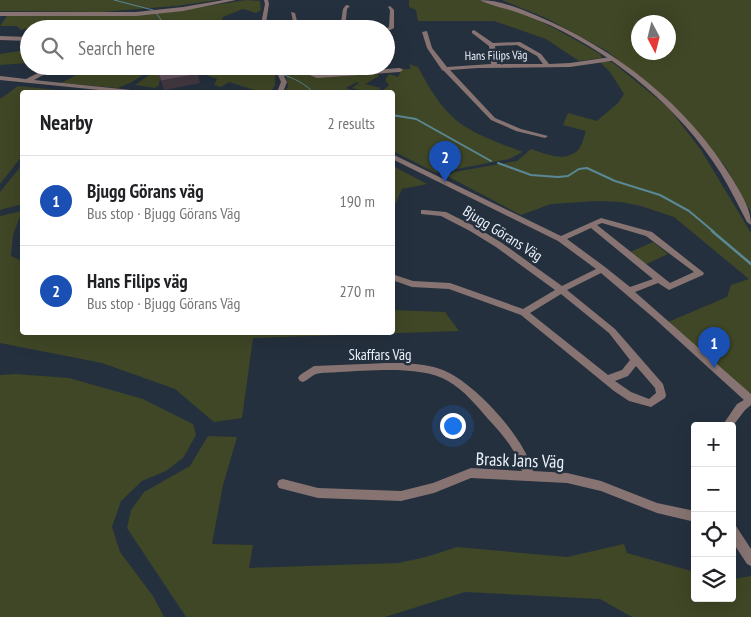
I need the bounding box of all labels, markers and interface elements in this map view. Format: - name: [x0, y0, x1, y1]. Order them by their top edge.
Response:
- north arrow: [631, 15, 676, 60]
- search box: [20, 20, 395, 75]
- icon: search: [38, 34, 66, 62]
- text: Search here: [78, 36, 155, 60]
- street label: Hans Filips Väg: [465, 47, 527, 63]
- text: Nearby: [40, 109, 93, 136]
- text: 2 results: [328, 113, 375, 133]
- pin: 2: [429, 141, 461, 182]
- text: Bjugg Görans väg: [87, 179, 204, 203]
- text: 1: [52, 191, 60, 211]
- text: 190 m: [340, 191, 375, 211]
- street label: Bjugg Görans Väg: [460, 201, 546, 265]
- text: Bus stop · Bjugg Görans Väg: [87, 203, 240, 223]
- text: Hans Filips väg: [87, 269, 188, 293]
- text: 2: [52, 281, 60, 301]
- text: 270 m: [340, 281, 375, 301]
- text: Bus stop · Bjugg Görans Väg: [87, 293, 240, 313]
- pin: 1: [698, 327, 730, 368]
- street label: Skaffars Väg: [349, 345, 411, 364]
- your location: [440, 413, 466, 439]
- map controls: [691, 422, 736, 602]
- button: +: [691, 422, 736, 467]
- street label: Brask Jans Väg: [475, 447, 565, 473]
- button: −: [691, 467, 736, 512]
- button: locate: [691, 512, 736, 557]
- button: layers: [691, 557, 736, 602]

